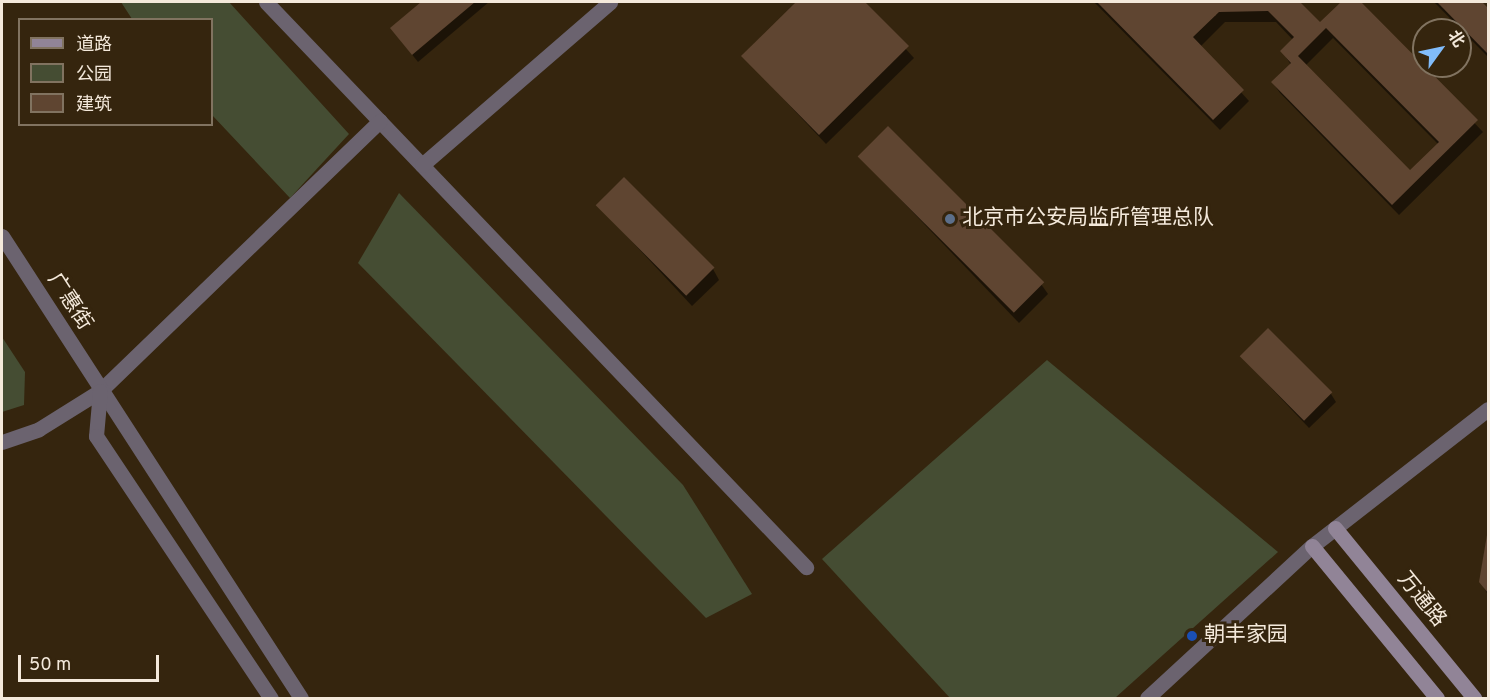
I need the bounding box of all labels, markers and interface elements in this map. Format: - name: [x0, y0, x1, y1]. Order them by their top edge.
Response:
- legend: [18, 18, 213, 126]
- north arrow: [1412, 18, 1472, 78]
- text: 北: [1443, 27, 1468, 51]
- text: 道路: [76, 34, 112, 57]
- text: 公园: [76, 64, 112, 87]
- text: 建筑: [76, 94, 112, 117]
- place label: 北京市公安局监所管理总队: [962, 206, 1214, 232]
- marker: 北京市公安局监所管理总队: [943, 212, 957, 226]
- street label: 广惠街: [41, 269, 97, 335]
- street label: 万通路: [1391, 568, 1451, 632]
- place label: 朝丰家园: [1204, 623, 1288, 649]
- marker: 朝丰家园: [1185, 629, 1199, 643]
- scale bar: [21, 643, 162, 681]
- text: 50 m: [29, 654, 71, 677]

